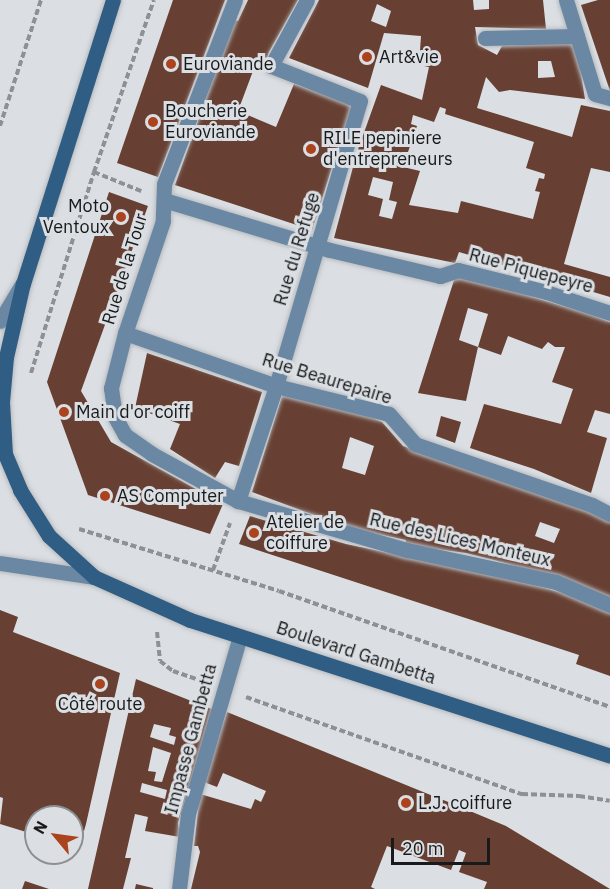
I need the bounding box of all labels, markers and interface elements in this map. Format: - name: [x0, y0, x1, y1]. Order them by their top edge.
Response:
- place label: Art&vie: [379, 46, 439, 68]
- marker: Art&vie: [360, 50, 374, 64]
- place label: Euroviande: [183, 53, 274, 75]
- marker: Euroviande: [164, 57, 178, 71]
- place label: Boucherie Euroviande: [165, 101, 256, 144]
- marker: Boucherie Euroviande: [146, 115, 160, 129]
- place label: RILE pepiniere d'entrepreneurs: [323, 128, 453, 170]
- marker: RILE pepiniere d'entrepreneurs: [304, 142, 318, 156]
- street label: Rue du Refuge: [270, 190, 324, 308]
- place label: Moto Ventoux: [43, 196, 109, 238]
- marker: Moto Ventoux: [114, 210, 128, 224]
- street label: Rue de la Tour: [98, 211, 152, 327]
- street label: Rue Piquepeyre: [467, 244, 595, 298]
- street label: Rue Beaurepaire: [259, 349, 395, 409]
- place label: Main d'or coiff: [76, 401, 190, 423]
- marker: Main d'or coiff: [57, 405, 71, 419]
- place label: AS Computer: [117, 485, 224, 507]
- marker: AS Computer: [98, 489, 112, 503]
- street label: Rue des Lices Monteux: [367, 509, 553, 571]
- place label: Atelier de coiffure: [266, 512, 344, 554]
- marker: Atelier de coiffure: [247, 526, 261, 540]
- street label: Boulevard Gambetta: [274, 617, 438, 689]
- street label: Impasse Gambetta: [161, 661, 221, 817]
- marker: Côté route: [93, 677, 107, 691]
- place label: Côté route: [58, 693, 142, 715]
- place label: L.J. coiffure: [418, 792, 512, 814]
- marker: L.J. coiffure: [399, 796, 413, 810]
- north arrow: [24, 805, 84, 865]
- text: N: [28, 817, 52, 837]
- scale bar: [394, 826, 493, 864]
- text: 20 m: [402, 837, 444, 860]

